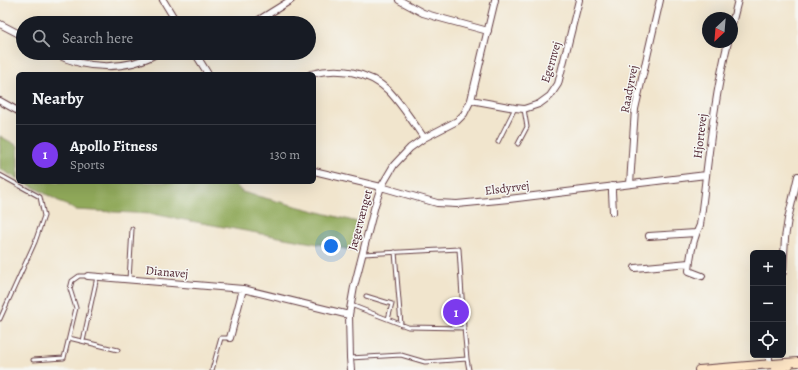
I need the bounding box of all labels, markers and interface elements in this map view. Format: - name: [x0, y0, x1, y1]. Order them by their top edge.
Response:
- north arrow: [702, 12, 738, 48]
- search box: [16, 16, 316, 60]
- icon: search: [30, 27, 52, 49]
- text: Search here: [62, 28, 133, 48]
- street label: Egernvej: [537, 39, 565, 85]
- street label: Raadyrvej: [617, 64, 641, 114]
- text: Nearby: [32, 87, 83, 110]
- street label: Hjortevej: [689, 112, 711, 160]
- text: Apollo Fitness: [70, 136, 158, 156]
- text: 1: [43, 146, 47, 163]
- text: 130 m: [270, 146, 300, 163]
- text: Sports: [70, 156, 105, 173]
- street label: Elsdyrvej: [484, 177, 530, 199]
- street label: Jægervænget: [344, 188, 376, 252]
- your location: [321, 236, 341, 256]
- map controls: [750, 250, 786, 358]
- button: +: [750, 250, 786, 286]
- street label: Dianavej: [145, 262, 189, 282]
- button: −: [750, 286, 786, 322]
- pin: 1: [443, 297, 469, 327]
- button: locate: [750, 322, 786, 358]

